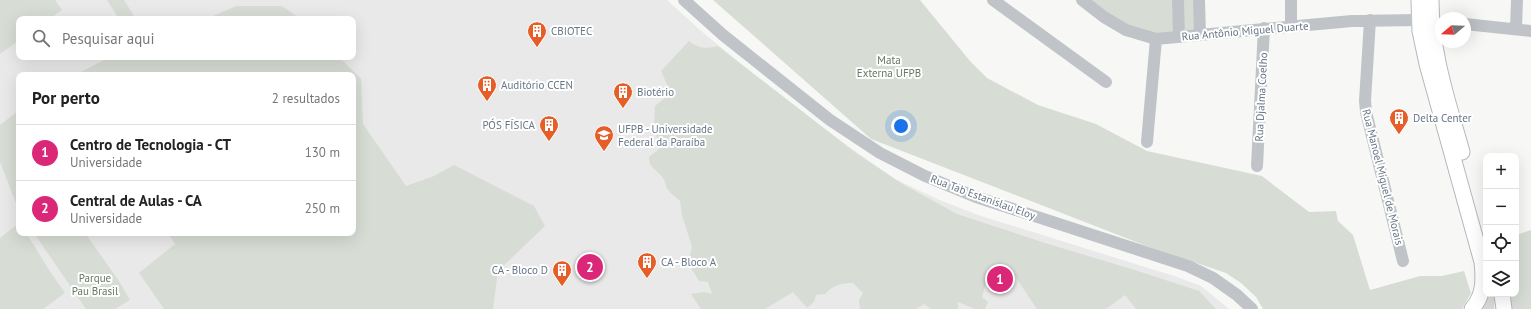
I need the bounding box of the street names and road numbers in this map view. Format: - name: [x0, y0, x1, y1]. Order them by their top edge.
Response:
- street label: Rua Antônio Miguel Duarte: [1181, 18, 1309, 44]
- street label: Rua Djalma Coelho: [1252, 52, 1270, 142]
- street label: Rua Manoel Miguel de Morais: [1359, 108, 1407, 247]
- street label: Rua Tab Estanislau Eloy: [929, 172, 1038, 223]

